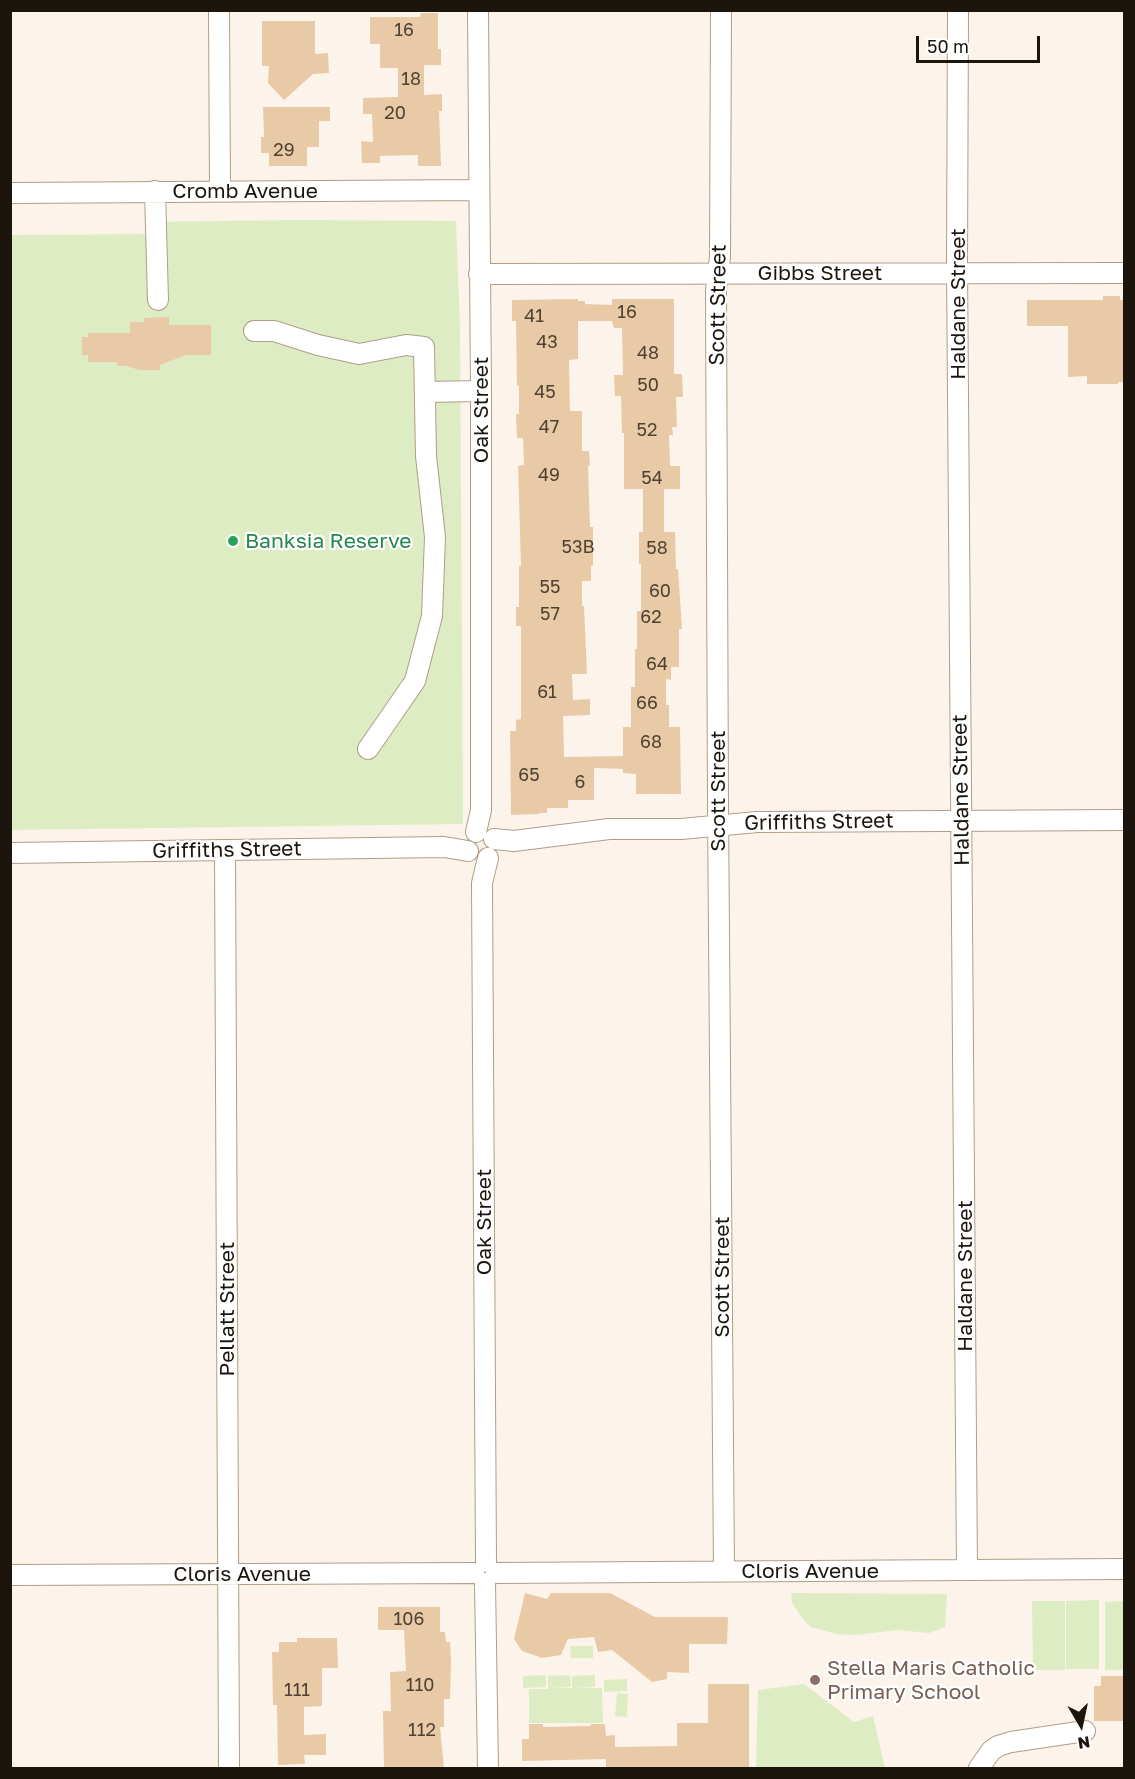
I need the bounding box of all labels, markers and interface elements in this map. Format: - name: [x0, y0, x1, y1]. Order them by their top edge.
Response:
- house number: 16: [394, 19, 414, 41]
- scale bar: [919, 24, 1044, 62]
- text: 50 m: [927, 35, 969, 57]
- house number: 18: [401, 68, 421, 90]
- house number: 20: [384, 102, 406, 124]
- house number: 29: [273, 139, 295, 161]
- street label: Cromb Avenue: [172, 178, 318, 204]
- street label: Haldane Street: [945, 228, 971, 380]
- street label: Scott Street: [704, 244, 732, 366]
- street label: Gibbs Street: [758, 260, 882, 286]
- house number: 16: [617, 301, 637, 323]
- house number: 41: [524, 305, 544, 327]
- house number: 43: [536, 331, 558, 353]
- house number: 48: [637, 342, 659, 364]
- street label: Oak Street: [468, 357, 494, 463]
- house number: 50: [637, 374, 659, 396]
- house number: 45: [534, 381, 556, 403]
- house number: 47: [539, 416, 559, 438]
- house number: 52: [637, 419, 657, 441]
- house number: 49: [538, 464, 560, 486]
- house number: 54: [641, 467, 663, 489]
- place label: Banksia Reserve: [245, 528, 411, 554]
- marker: Banksia Reserve: [226, 534, 240, 548]
- house number: 53B: [561, 536, 595, 558]
- house number: 58: [646, 537, 668, 559]
- house number: 55: [540, 576, 560, 598]
- house number: 60: [649, 580, 671, 602]
- house number: 57: [540, 603, 560, 625]
- house number: 62: [640, 606, 662, 628]
- house number: 64: [646, 653, 668, 675]
- house number: 61: [537, 681, 557, 703]
- house number: 66: [636, 692, 658, 714]
- street label: Haldane Street: [947, 714, 975, 866]
- street label: Scott Street: [705, 730, 731, 852]
- house number: 68: [640, 731, 662, 753]
- house number: 65: [518, 764, 540, 786]
- house number: 6: [575, 771, 585, 793]
- street label: Griffiths Street: [744, 808, 894, 836]
- street label: Griffiths Street: [152, 836, 302, 864]
- street label: Oak Street: [471, 1169, 497, 1275]
- street label: Haldane Street: [952, 1200, 978, 1352]
- street label: Scott Street: [709, 1216, 735, 1338]
- street label: Pellatt Street: [214, 1242, 240, 1376]
- street label: Cloris Avenue: [741, 1558, 879, 1584]
- street label: Cloris Avenue: [173, 1561, 311, 1587]
- house number: 106: [394, 1608, 424, 1630]
- place label: Stella Maris Catholic Primary School: [827, 1655, 1035, 1705]
- marker: Stella Maris Catholic Primary School: [808, 1673, 822, 1687]
- house number: 110: [406, 1674, 434, 1696]
- house number: 111: [284, 1679, 310, 1701]
- north arrow: [1051, 1695, 1111, 1755]
- house number: 112: [408, 1719, 436, 1741]
- text: N: [1076, 1732, 1091, 1754]

